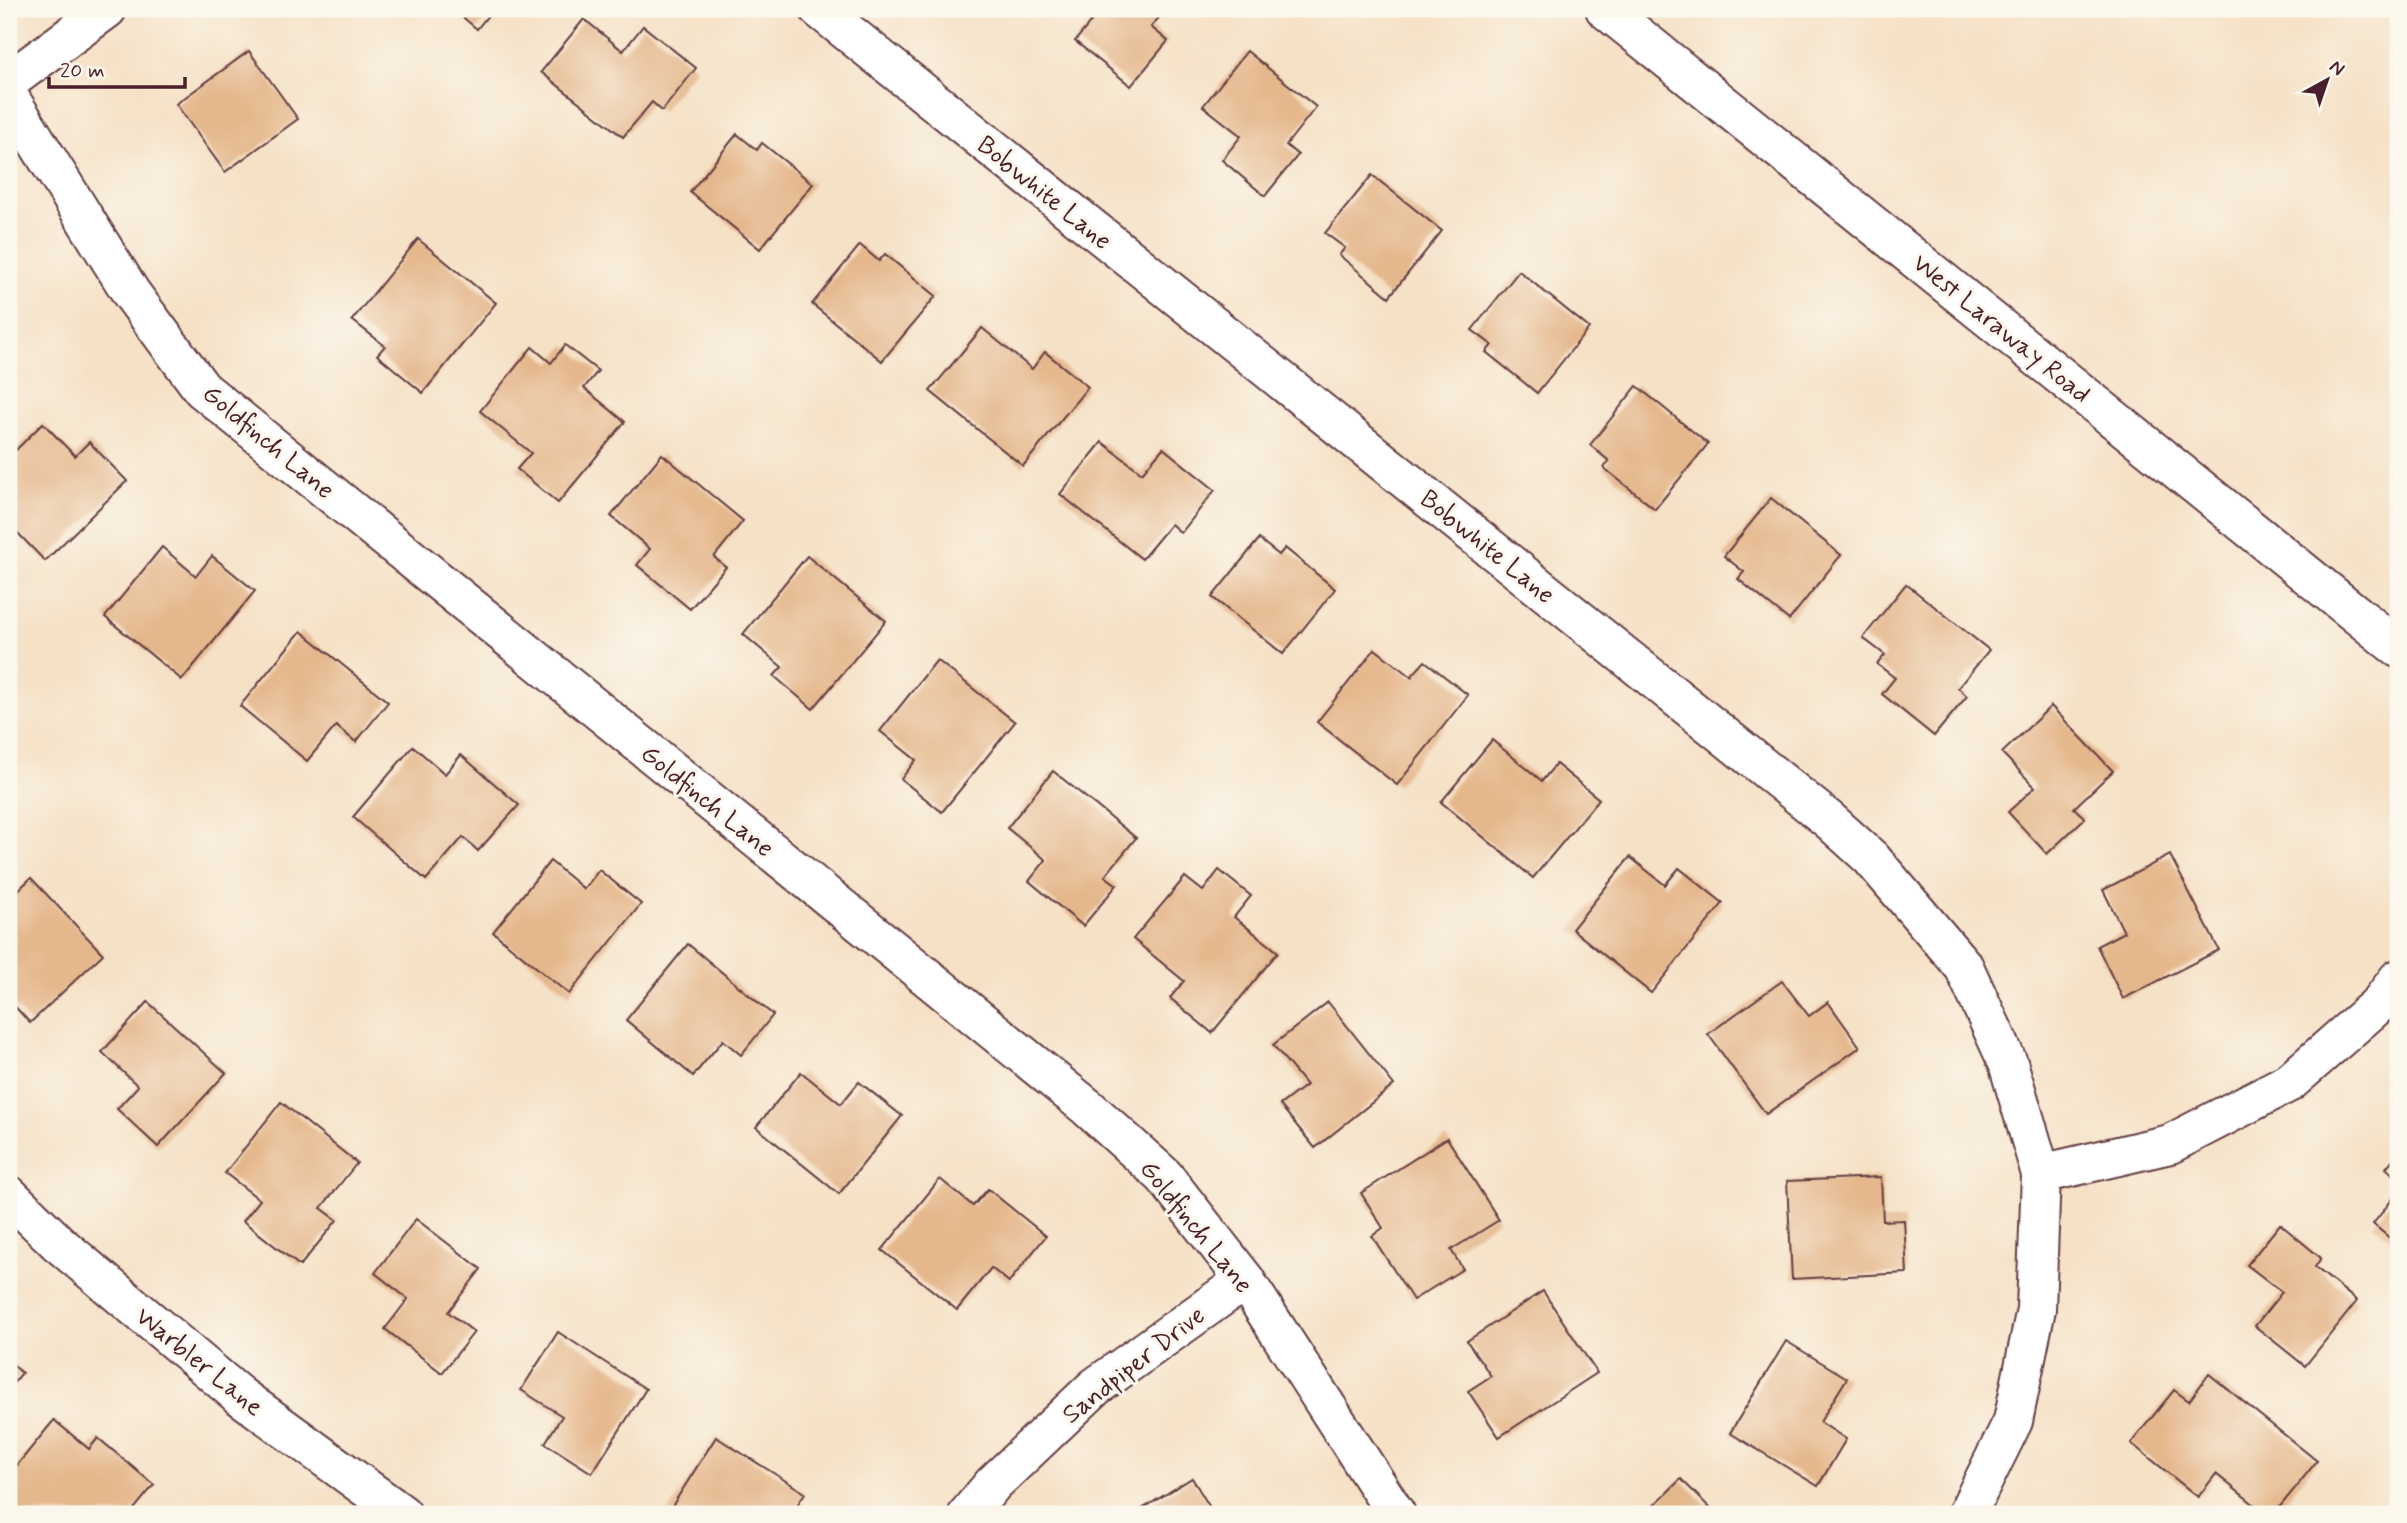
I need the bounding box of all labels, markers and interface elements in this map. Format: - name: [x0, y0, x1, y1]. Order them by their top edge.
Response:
- scale bar: [49, 46, 186, 90]
- north arrow: [2292, 46, 2362, 116]
- text: N: [2324, 54, 2350, 82]
- text: 20 m: [60, 57, 105, 85]
- street label: Bobwhite Lane: [969, 129, 1118, 258]
- street label: West Laraway Road: [1905, 247, 2097, 412]
- street label: Goldfinch Lane: [195, 377, 341, 508]
- street label: Bobwhite Lane: [1412, 483, 1561, 612]
- street label: Goldfinch Lane: [633, 737, 781, 866]
- street label: Goldfinch Lane: [1131, 1153, 1260, 1301]
- street label: Sandpiper Drive: [1056, 1299, 1213, 1432]
- street label: Warbler Lane: [128, 1300, 270, 1425]

